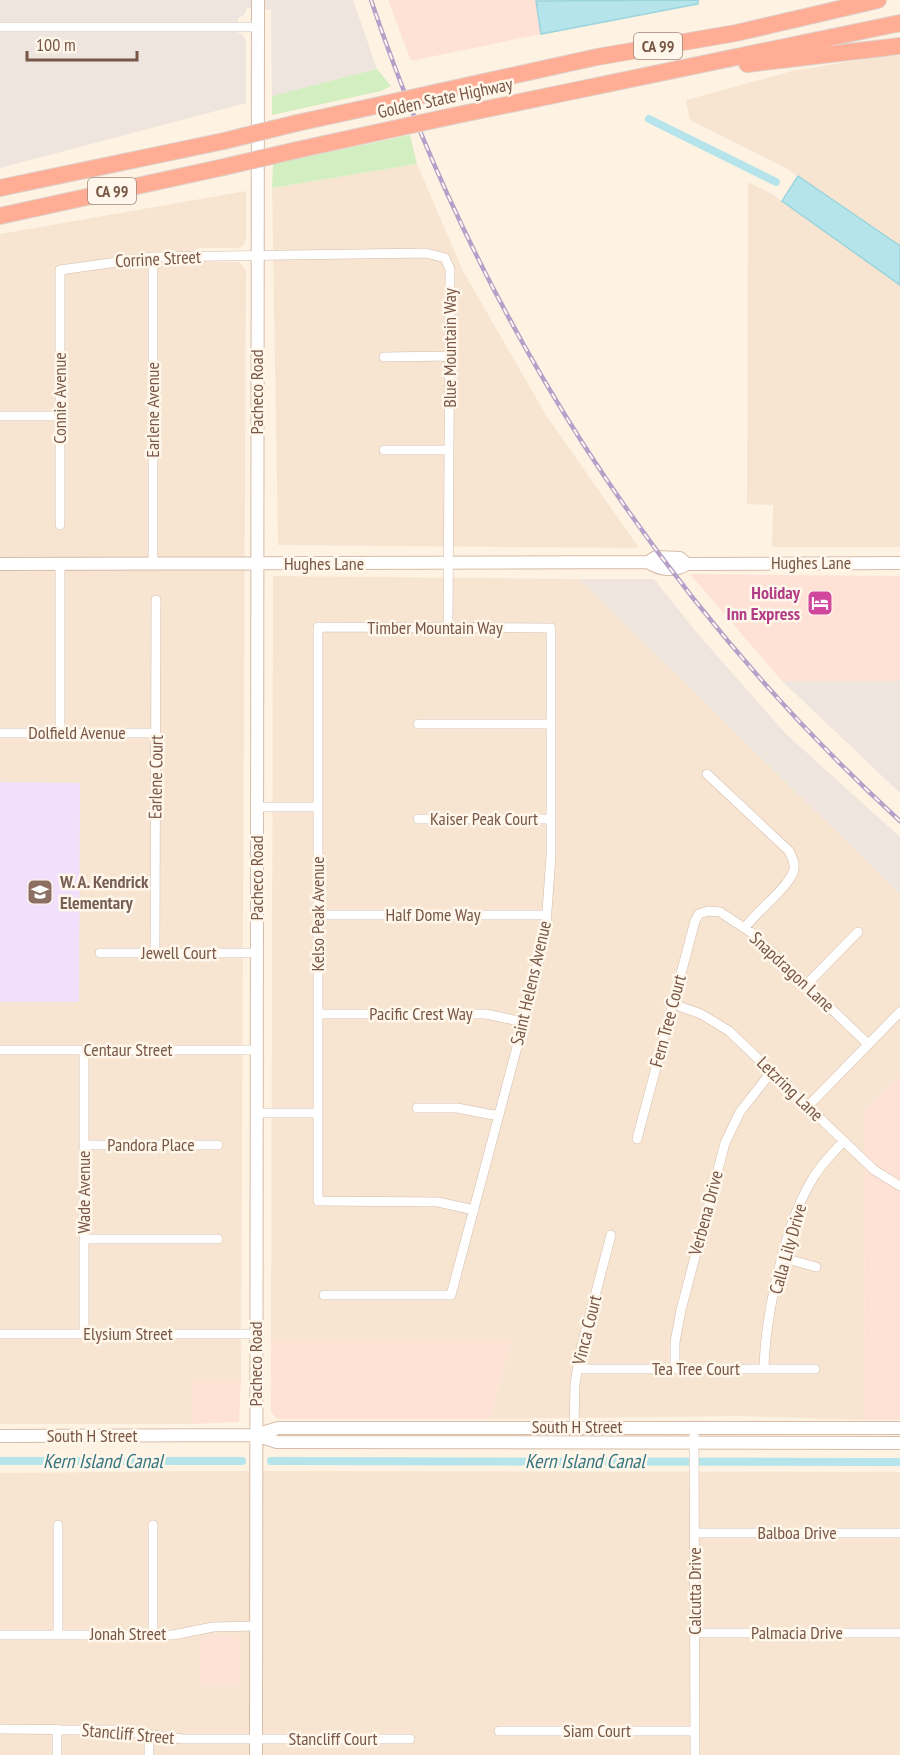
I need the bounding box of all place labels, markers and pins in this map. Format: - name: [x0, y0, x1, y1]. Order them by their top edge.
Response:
- place label: Holiday Inn Express: [727, 581, 801, 625]
- hotel icon: Holiday Inn Express: [805, 588, 835, 618]
- place label: W. A. Kendrick Elementary: [59, 870, 149, 914]
- school or university icon: W. A. Kendrick Elementary: [25, 877, 55, 907]

